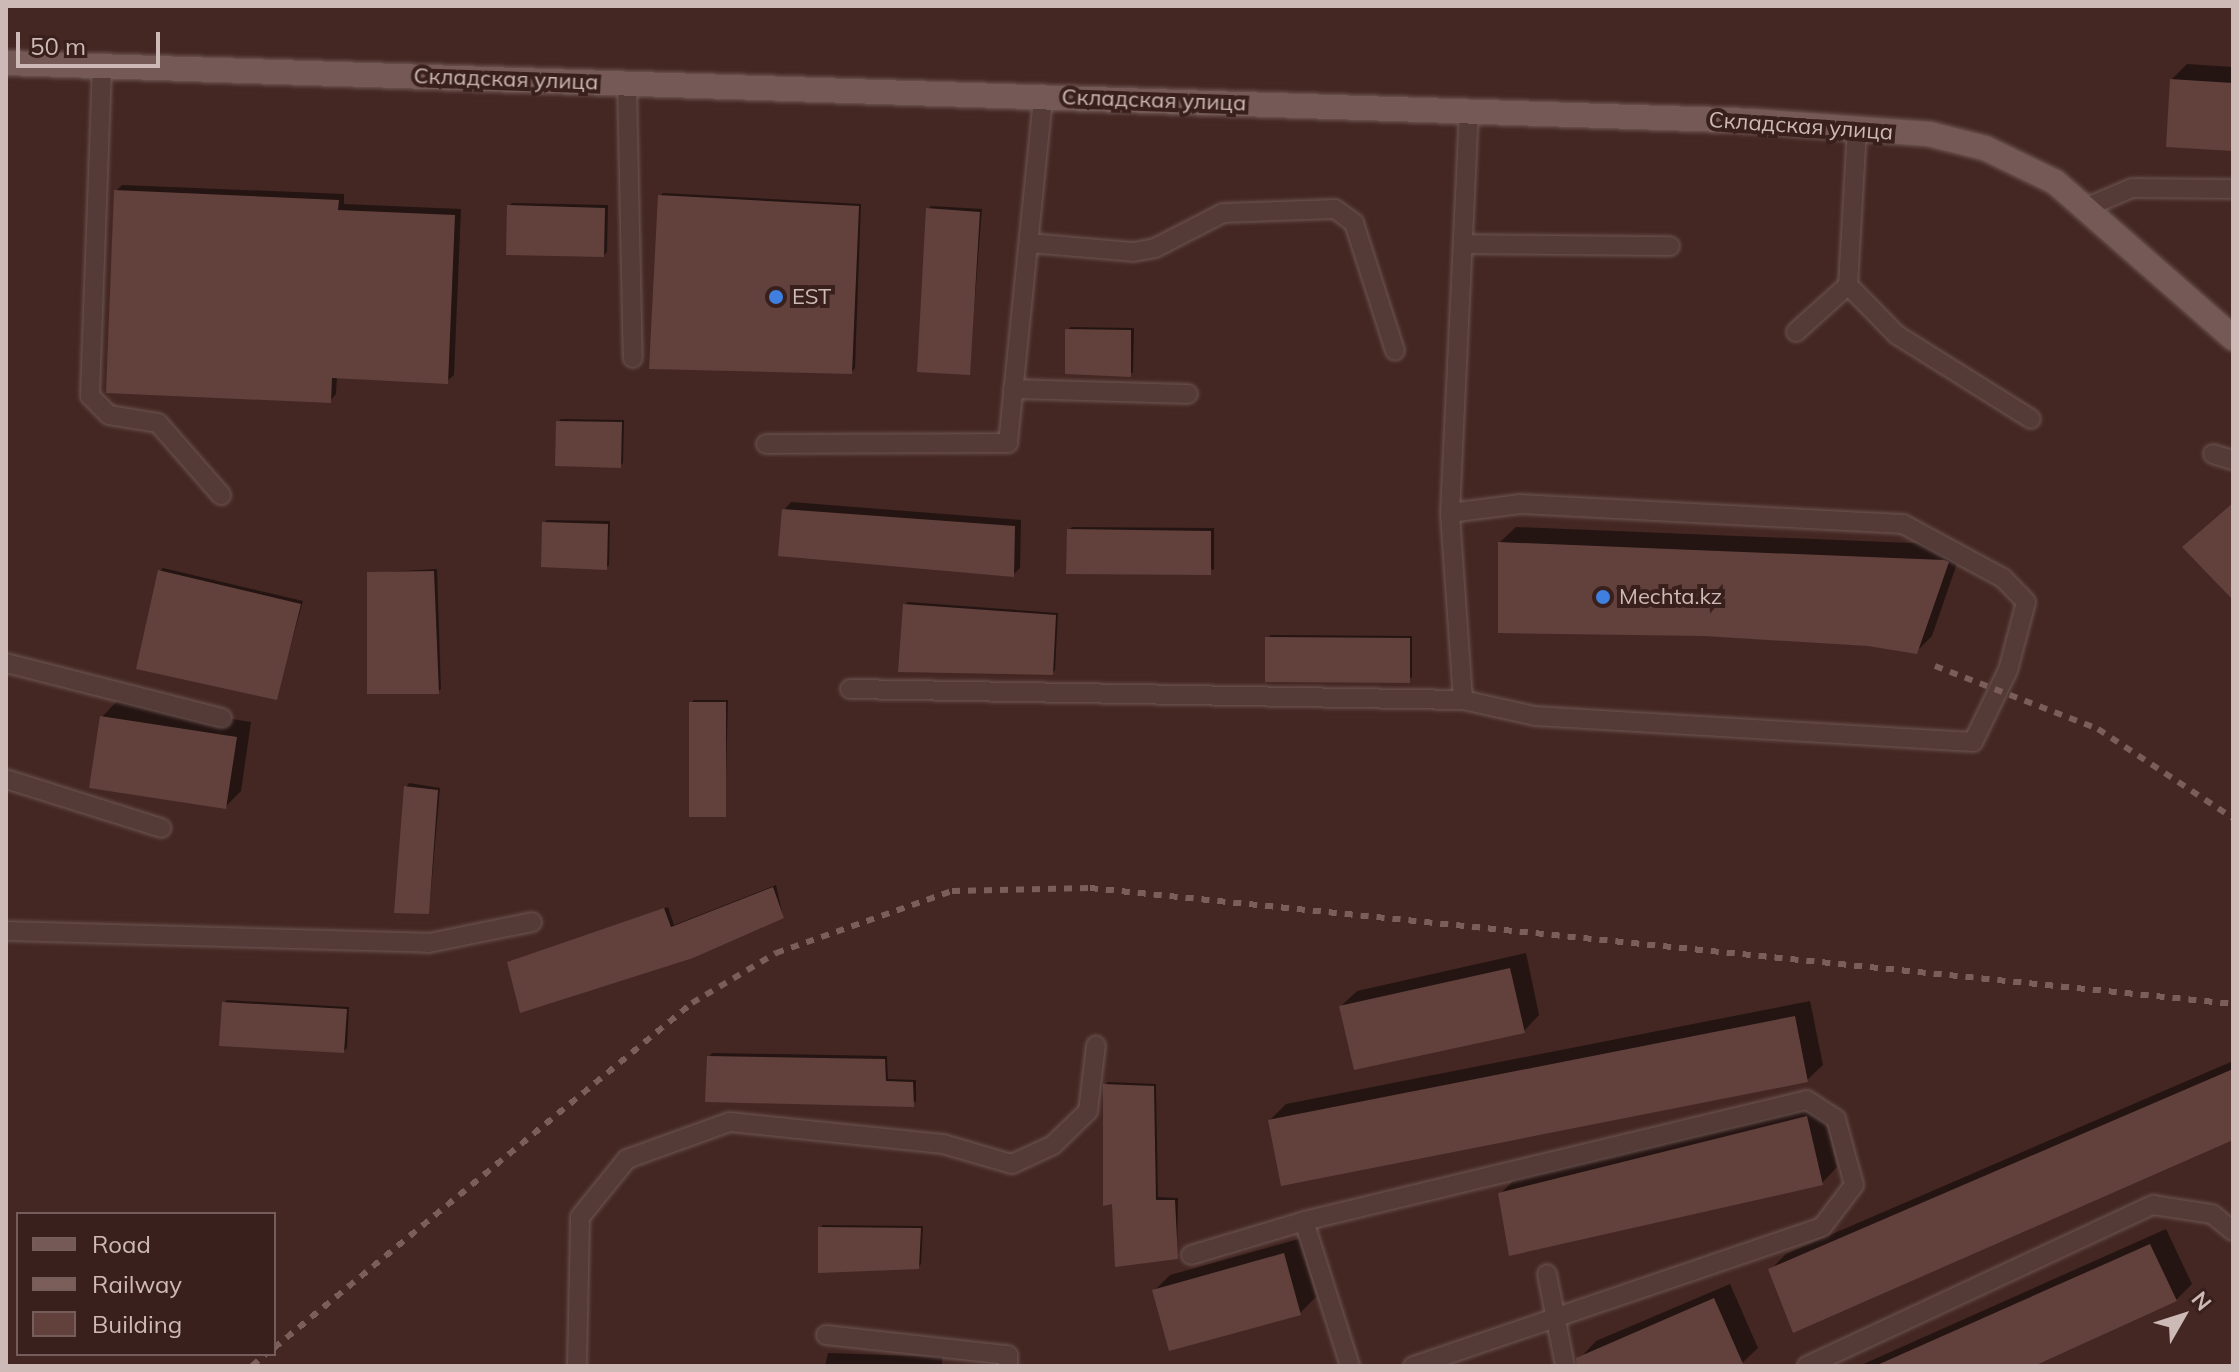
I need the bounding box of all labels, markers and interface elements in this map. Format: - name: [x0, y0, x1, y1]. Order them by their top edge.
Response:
- scale bar: [20, 16, 164, 66]
- text: 50 m: [30, 31, 86, 61]
- street label: Складская улица: [413, 63, 599, 95]
- street label: Складская улица: [1061, 84, 1247, 116]
- street label: Складская улица: [1708, 106, 1894, 146]
- place label: EST: [792, 284, 831, 310]
- marker: EST: [767, 288, 785, 306]
- place label: Mechta.kz: [1619, 584, 1722, 610]
- marker: Mechta.kz: [1594, 588, 1612, 606]
- legend: [16, 1212, 276, 1356]
- text: Road: [92, 1229, 151, 1259]
- text: Railway: [92, 1269, 182, 1299]
- north arrow: [2143, 1276, 2223, 1356]
- text: N: [2186, 1286, 2218, 1316]
- text: Building: [92, 1309, 182, 1339]

